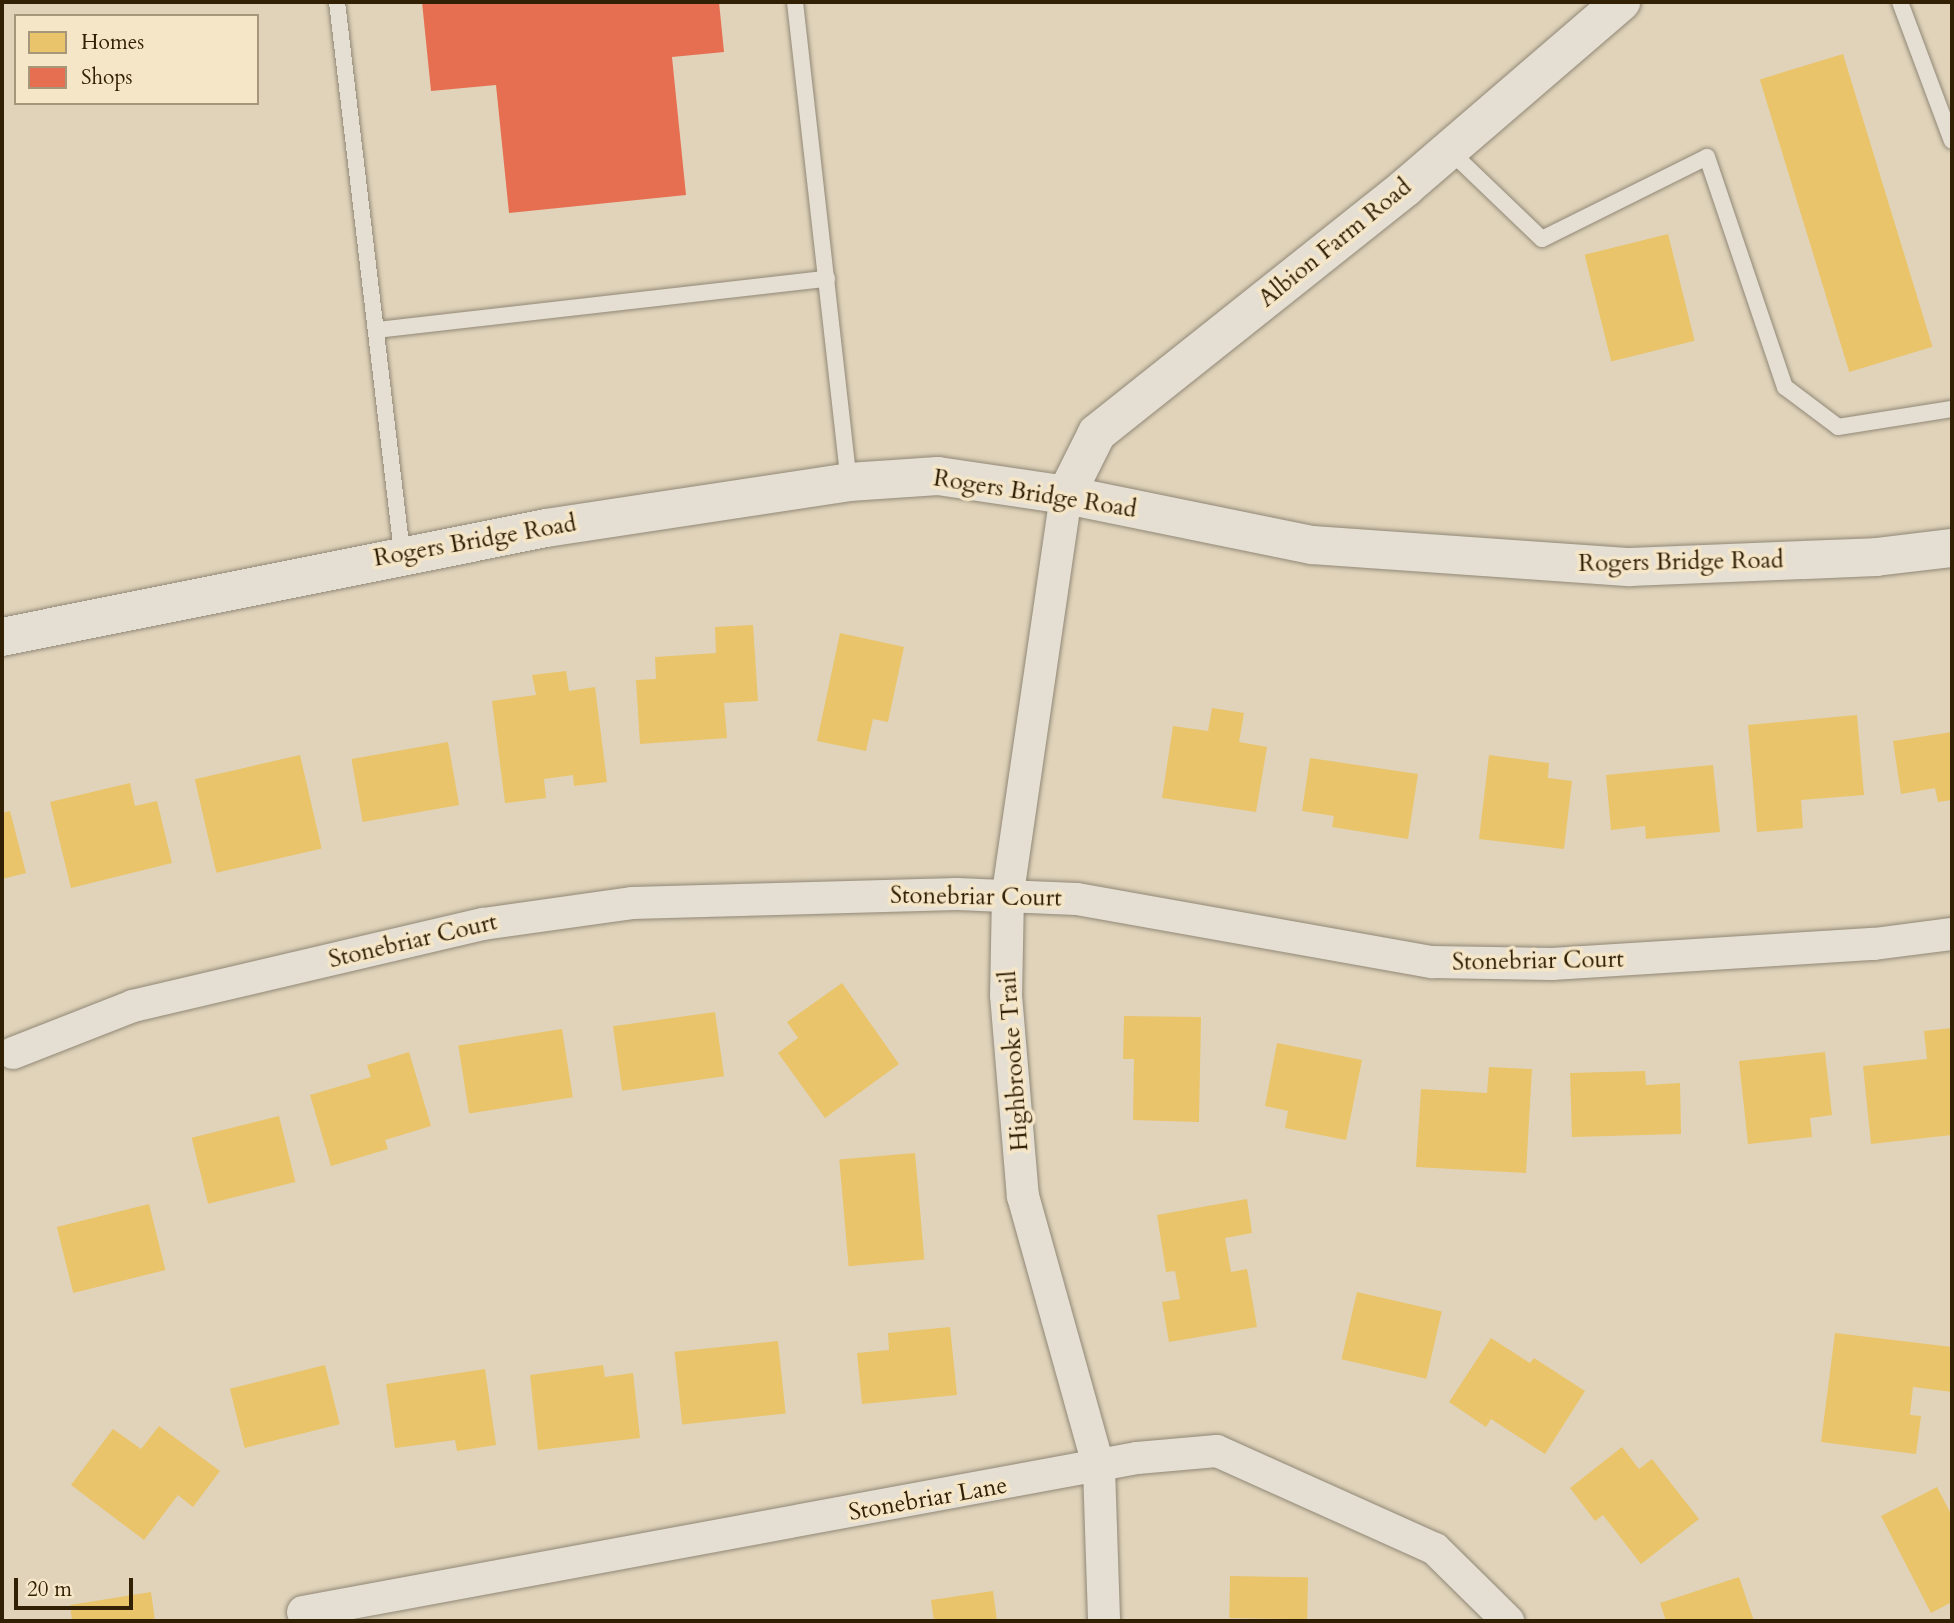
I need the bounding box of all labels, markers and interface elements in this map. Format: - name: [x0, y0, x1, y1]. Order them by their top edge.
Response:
- legend: [14, 14, 259, 105]
- text: Homes: [81, 28, 144, 57]
- text: Shops: [81, 63, 133, 92]
- street label: Albion Farm Road: [1253, 173, 1417, 313]
- street label: Rogers Bridge Road: [931, 464, 1139, 524]
- street label: Rogers Bridge Road: [371, 509, 579, 573]
- street label: Rogers Bridge Road: [1578, 546, 1784, 578]
- street label: Stonebriar Court: [890, 881, 1062, 913]
- street label: Stonebriar Court: [326, 908, 500, 974]
- street label: Stonebriar Court: [1452, 945, 1624, 977]
- street label: Highbrooke Trail: [993, 970, 1035, 1152]
- street label: Stonebriar Lane: [846, 1471, 1010, 1527]
- scale bar: [18, 1564, 136, 1608]
- text: 20 m: [27, 1575, 72, 1604]

